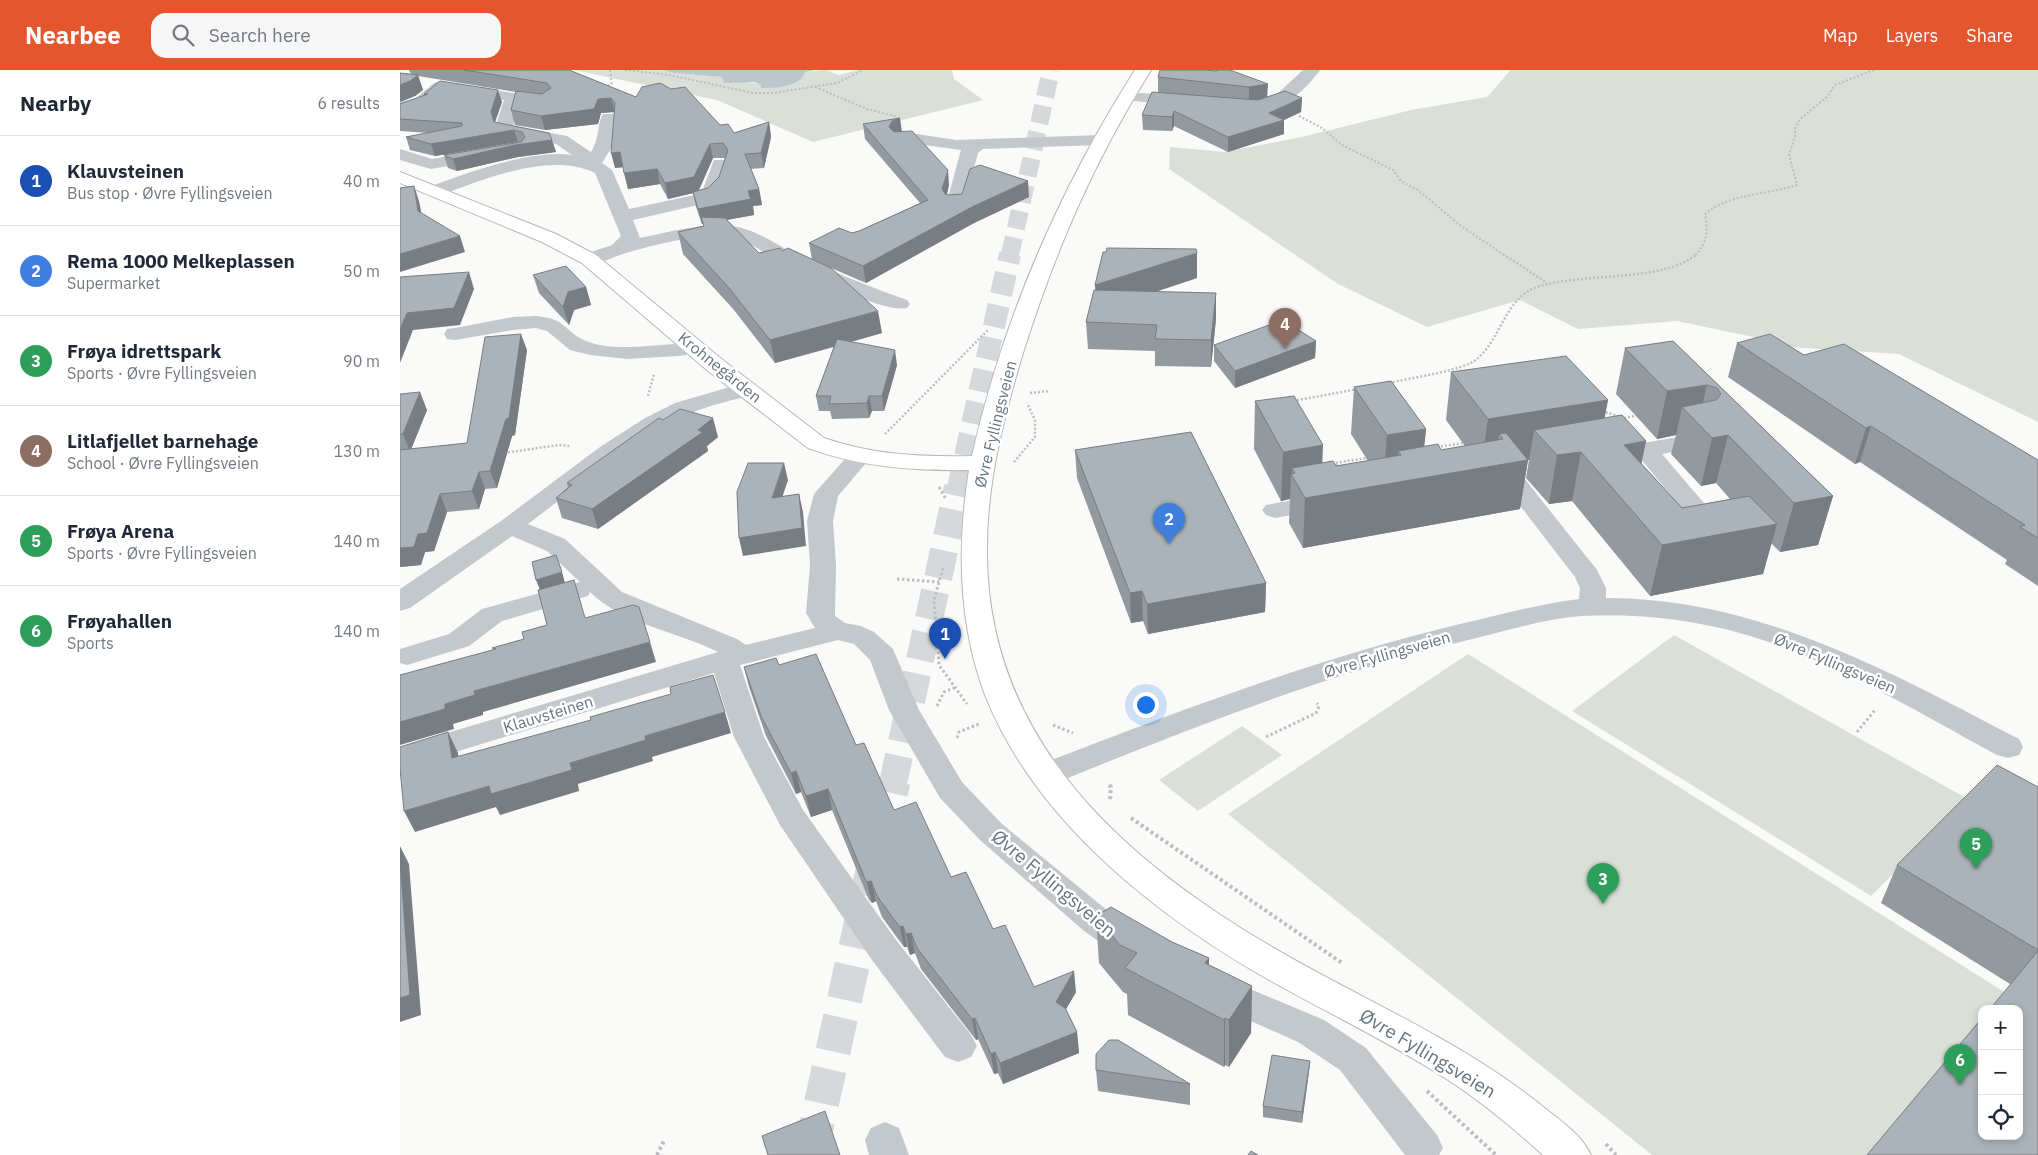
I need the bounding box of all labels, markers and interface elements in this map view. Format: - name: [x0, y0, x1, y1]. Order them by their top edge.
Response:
- search box: [151, 13, 501, 58]
- text: Nearbee: [25, 19, 121, 51]
- icon: search: [169, 21, 197, 49]
- text: Search here: [209, 23, 311, 47]
- text: Map: [1823, 24, 1858, 47]
- text: Layers: [1886, 24, 1938, 47]
- text: Share: [1966, 24, 2013, 47]
- text: Nearby: [20, 89, 91, 117]
- text: 6 results: [317, 93, 380, 113]
- text: Klauvsteinen: [67, 159, 184, 183]
- text: 1: [31, 171, 41, 191]
- text: 40 m: [343, 171, 380, 191]
- text: Bus stop · Øvre Fyllingsveien: [67, 183, 273, 203]
- text: Rema 1000 Melkeplassen: [67, 249, 295, 273]
- text: 2: [31, 261, 41, 281]
- text: 50 m: [343, 261, 380, 281]
- text: Supermarket: [67, 273, 160, 293]
- pin: 4: [1269, 308, 1301, 349]
- street label: Krohnegården: [674, 327, 766, 407]
- text: Frøya idrettspark: [67, 339, 221, 363]
- text: 3: [31, 351, 41, 371]
- text: 90 m: [343, 351, 380, 371]
- street label: Øvre Fyllingsveien: [970, 358, 1020, 490]
- text: Sports · Øvre Fyllingsveien: [67, 363, 257, 383]
- text: Litlafjellet barnehage: [67, 429, 258, 453]
- text: 4: [31, 441, 41, 461]
- text: 130 m: [333, 441, 380, 461]
- text: School · Øvre Fyllingsveien: [67, 453, 259, 473]
- pin: 2: [1153, 503, 1185, 544]
- text: Frøya Arena: [67, 519, 174, 543]
- text: 5: [31, 531, 41, 551]
- text: 140 m: [333, 531, 380, 551]
- text: Sports · Øvre Fyllingsveien: [67, 543, 257, 563]
- text: Frøyahallen: [67, 609, 172, 633]
- pin: 1: [929, 618, 961, 659]
- text: 6: [31, 621, 41, 641]
- text: 140 m: [333, 621, 380, 641]
- street label: Øvre Fyllingsveien: [1322, 626, 1452, 682]
- street label: Øvre Fyllingsveien: [1771, 628, 1899, 698]
- text: Sports: [67, 633, 114, 653]
- street label: Klauvsteinen: [501, 691, 595, 737]
- your location: [1133, 692, 1159, 718]
- street label: Øvre Fyllingsveien: [987, 824, 1121, 942]
- pin: 5: [1960, 828, 1992, 869]
- pin: 3: [1587, 863, 1619, 904]
- street label: Øvre Fyllingsveien: [1355, 1003, 1501, 1103]
- map controls: [1978, 1005, 2023, 1140]
- button: +: [1978, 1005, 2023, 1050]
- pin: 6: [1944, 1044, 1976, 1085]
- button: −: [1978, 1050, 2023, 1095]
- button: locate: [1978, 1095, 2023, 1140]

